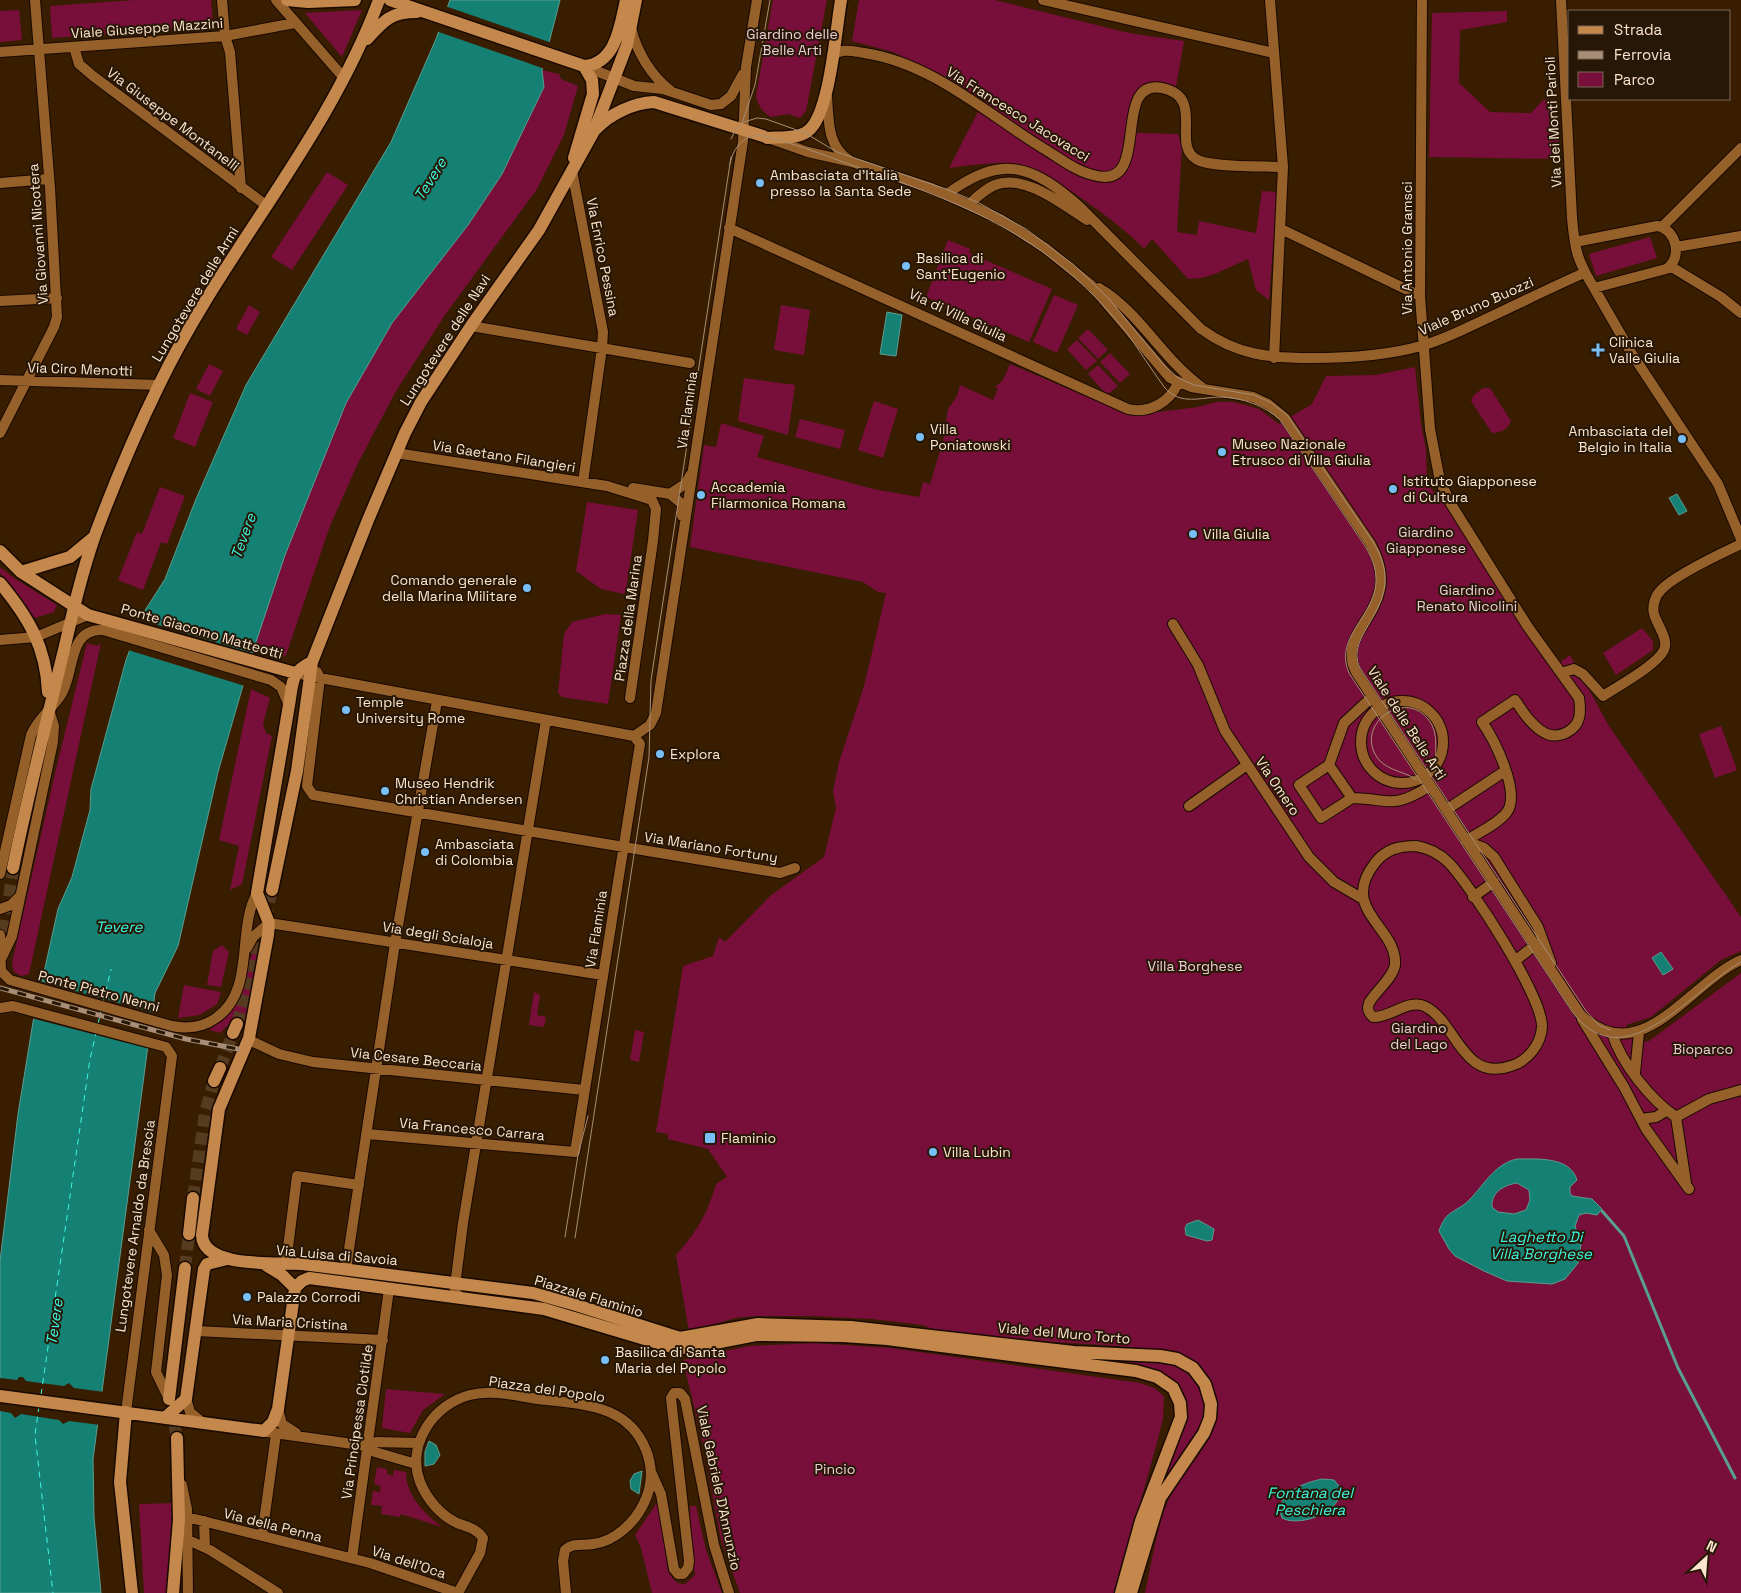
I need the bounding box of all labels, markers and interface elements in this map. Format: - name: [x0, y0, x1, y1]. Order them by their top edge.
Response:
- legend: [1568, 10, 1731, 100]
- street label: Viale Giuseppe Mazzini: [70, 14, 224, 42]
- text: Strada: [1614, 20, 1663, 39]
- park label: Giardino delle Belle Arti: [746, 25, 838, 59]
- text: Ferrovia: [1614, 45, 1672, 64]
- street label: Via dei Monti Parioli: [1541, 56, 1565, 188]
- street label: Via Giuseppe Montanelli: [103, 63, 243, 175]
- street label: Via Francesco Jacovacci: [943, 63, 1093, 165]
- text: Parco: [1614, 70, 1655, 89]
- water label: Tevere: [410, 153, 451, 204]
- street label: Via Giovanni Nicotera: [24, 163, 52, 305]
- place label: Ambasciata d'Italia presso la Santa Sede: [770, 166, 912, 200]
- marker: Ambasciata d'Italia presso la Santa Sede: [754, 177, 766, 189]
- street label: Via Antonio Gramsci: [1398, 181, 1416, 315]
- street label: Via Enrico Pessina: [583, 196, 623, 318]
- street label: Lungotevere delle Armi: [148, 223, 242, 365]
- place label: Basilica di Sant'Eugenio: [916, 249, 1005, 283]
- marker: Basilica di Sant'Eugenio: [900, 260, 912, 272]
- street label: Lungotevere delle Navi: [396, 271, 494, 409]
- street label: Viale Bruno Buozzi: [1416, 273, 1536, 339]
- street label: Via di Villa Giulia: [906, 284, 1010, 346]
- place label: Clinica Valle Giulia: [1609, 333, 1680, 367]
- marker: Clinica Valle Giulia: [1591, 343, 1605, 357]
- street label: Via Ciro Menotti: [27, 358, 133, 380]
- street label: Via Flaminia: [673, 370, 701, 450]
- place label: Villa Poniatowski: [930, 420, 1011, 454]
- place label: Ambasciata del Belgio in Italia: [1569, 422, 1672, 456]
- marker: Villa Poniatowski: [914, 431, 926, 443]
- marker: Ambasciata del Belgio in Italia: [1676, 433, 1688, 445]
- place label: Museo Nazionale Etrusco di Villa Giulia: [1232, 435, 1371, 469]
- street label: Via Gaetano Filangieri: [431, 436, 577, 476]
- marker: Museo Nazionale Etrusco di Villa Giulia: [1216, 446, 1228, 458]
- place label: Istituto Giapponese di Cultura: [1403, 472, 1537, 506]
- place label: Accademia Filarmonica Romana: [711, 478, 846, 512]
- marker: Istituto Giapponese di Cultura: [1387, 483, 1399, 495]
- marker: Accademia Filarmonica Romana: [695, 489, 707, 501]
- water label: Tevere: [226, 510, 260, 561]
- park label: Giardino Giapponese: [1386, 523, 1466, 557]
- place label: Villa Giulia: [1203, 525, 1270, 543]
- marker: Villa Giulia: [1187, 528, 1199, 540]
- street label: Piazza della Marina: [610, 554, 646, 682]
- place label: Comando generale della Marina Militare: [382, 571, 517, 605]
- park label: Giardino Renato Nicolini: [1417, 581, 1517, 615]
- marker: Comando generale della Marina Militare: [521, 582, 533, 594]
- street label: Ponte Giacomo Matteotti: [119, 599, 285, 663]
- street label: Viale delle Belle Arti: [1364, 663, 1450, 783]
- place label: Temple University Rome: [356, 693, 465, 727]
- marker: Temple University Rome: [340, 704, 352, 716]
- place label: Explora: [670, 745, 720, 763]
- marker: Explora: [654, 748, 666, 760]
- street label: Via Omero: [1252, 753, 1304, 819]
- place label: Museo Hendrik Christian Andersen: [395, 774, 523, 808]
- marker: Museo Hendrik Christian Andersen: [379, 785, 391, 797]
- street label: Via Mariano Fortuny: [643, 828, 779, 866]
- place label: Ambasciata di Colombia: [435, 835, 514, 869]
- marker: Ambasciata di Colombia: [419, 846, 431, 858]
- street label: Via Flaminia: [581, 889, 611, 969]
- water label: Tevere: [96, 917, 144, 936]
- street label: Via degli Scialoja: [381, 917, 495, 953]
- park label: Villa Borghese: [1147, 957, 1243, 975]
- street label: Ponte Pietro Nenni: [36, 966, 162, 1016]
- park label: Giardino del Lago: [1390, 1019, 1448, 1053]
- park label: Bioparco: [1673, 1040, 1733, 1058]
- street label: Via Cesare Beccaria: [349, 1043, 483, 1075]
- street label: Via Francesco Carrara: [398, 1114, 546, 1144]
- street label: Lungotevere Arnaldo da Brescia: [111, 1119, 159, 1333]
- place label: Flaminio: [721, 1129, 776, 1147]
- marker: Flaminio: [703, 1131, 717, 1145]
- place label: Villa Lubin: [943, 1143, 1011, 1161]
- marker: Villa Lubin: [927, 1146, 939, 1158]
- water label: Laghetto Di Villa Borghese: [1490, 1227, 1593, 1263]
- street label: Via Luisa di Savoia: [275, 1241, 399, 1269]
- street label: Piazzale Flaminio: [532, 1271, 646, 1321]
- place label: Palazzo Corrodi: [257, 1288, 360, 1306]
- marker: Palazzo Corrodi: [241, 1291, 253, 1303]
- water label: Tevere: [41, 1296, 67, 1347]
- street label: Via Maria Cristina: [232, 1310, 348, 1334]
- street label: Viale del Muro Torto: [997, 1318, 1131, 1348]
- street label: Via Principessa Clotilde: [337, 1343, 377, 1501]
- place label: Basilica di Santa Maria del Popolo: [615, 1343, 726, 1377]
- marker: Basilica di Santa Maria del Popolo: [599, 1354, 611, 1366]
- street label: Piazza del Popolo: [488, 1372, 606, 1406]
- street label: Viale Gabriele D'Annunzio: [693, 1404, 745, 1572]
- park label: Pincio: [815, 1460, 855, 1478]
- water label: Fontana del Peschiera: [1267, 1483, 1355, 1519]
- street label: Via della Penna: [222, 1504, 324, 1546]
- north arrow: [1681, 1533, 1731, 1583]
- text: N: [1704, 1536, 1720, 1556]
- street label: Via dell'Oca: [370, 1542, 448, 1582]

